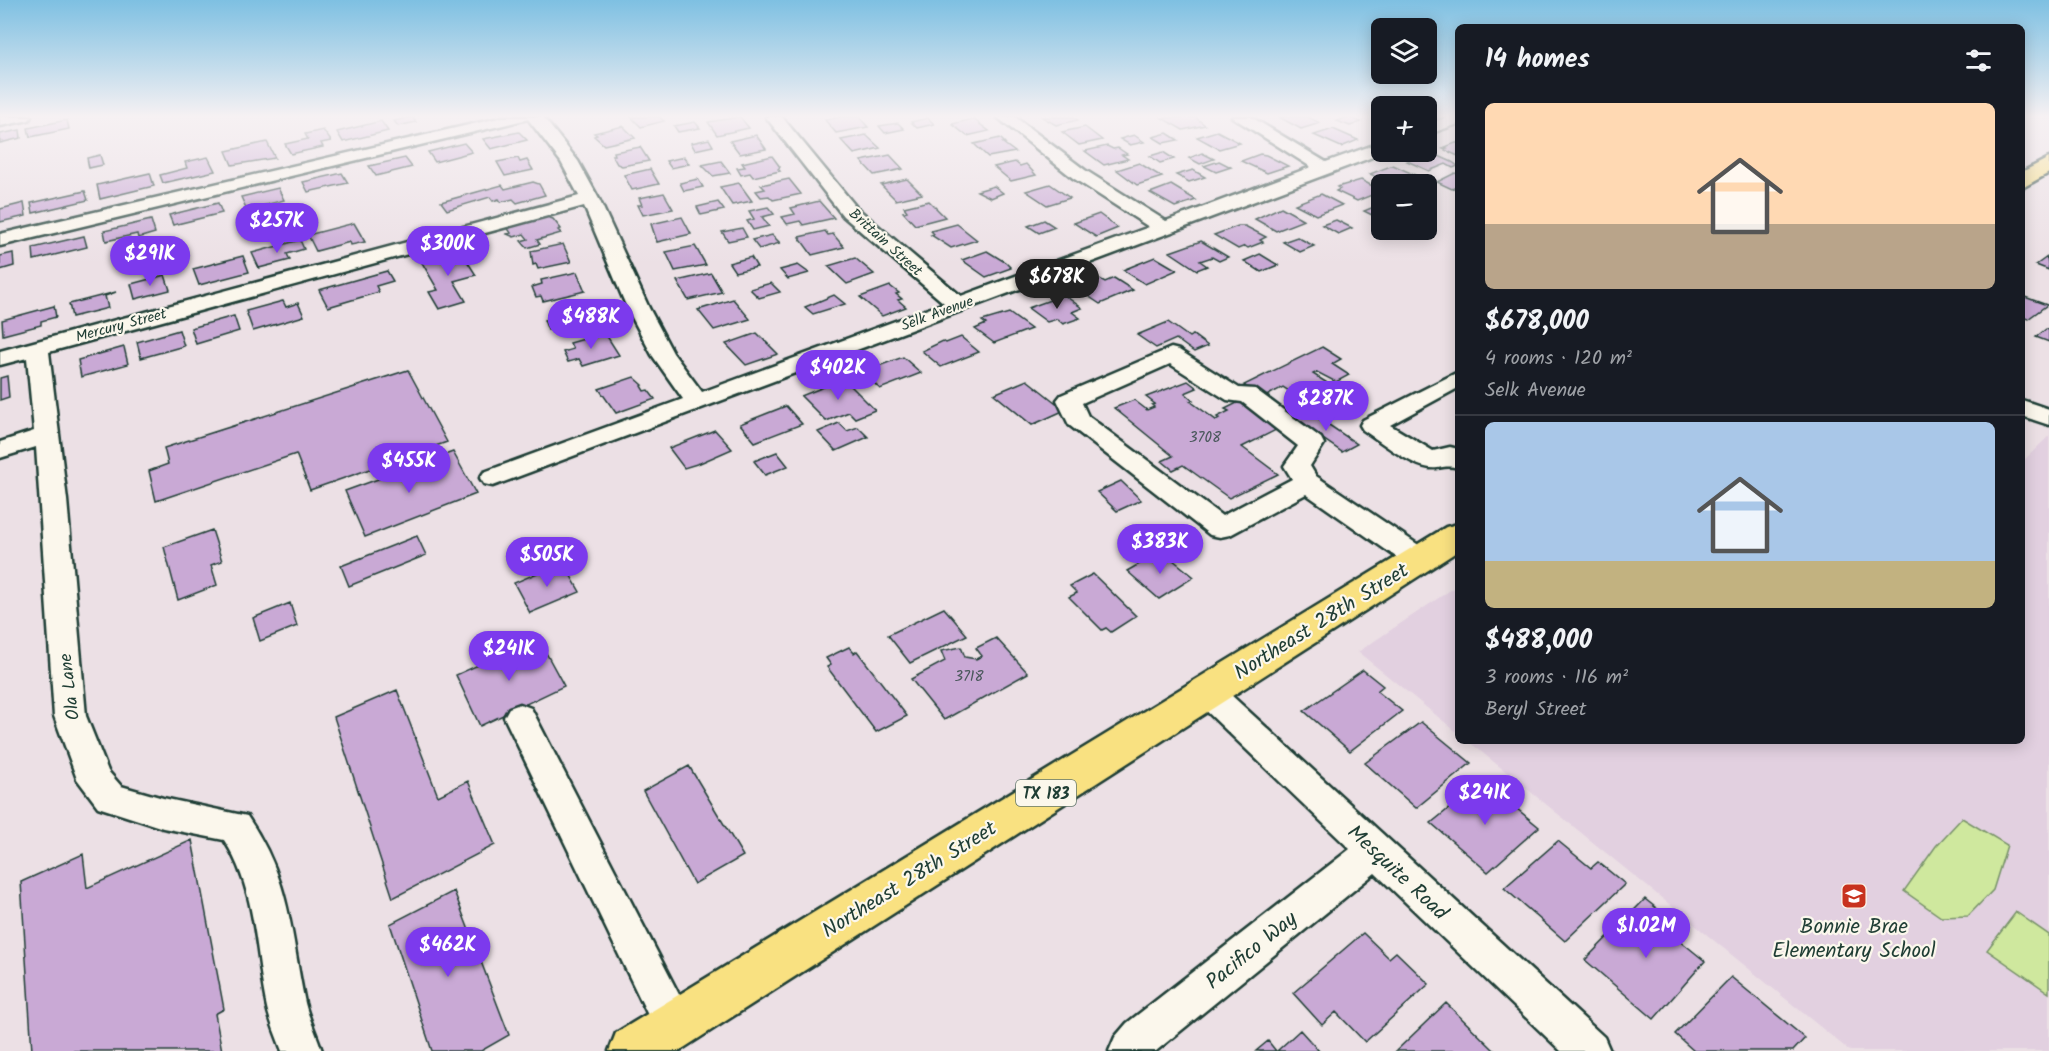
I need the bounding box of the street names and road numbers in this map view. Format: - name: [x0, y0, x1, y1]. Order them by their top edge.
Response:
- street label: Brittain Street: [843, 203, 928, 283]
- street label: Selk Avenue: [898, 290, 977, 338]
- street label: Mercury Street: [73, 302, 170, 350]
- street label: Northeast 28th Street: [1228, 555, 1416, 689]
- street label: Ola Lane: [52, 652, 89, 722]
- road number: TX 183: [1016, 780, 1076, 806]
- street label: Northeast 28th Street: [816, 813, 1004, 947]
- street label: Mesquite Road: [1339, 817, 1455, 929]
- street label: Pacifico Way: [1199, 904, 1305, 999]

